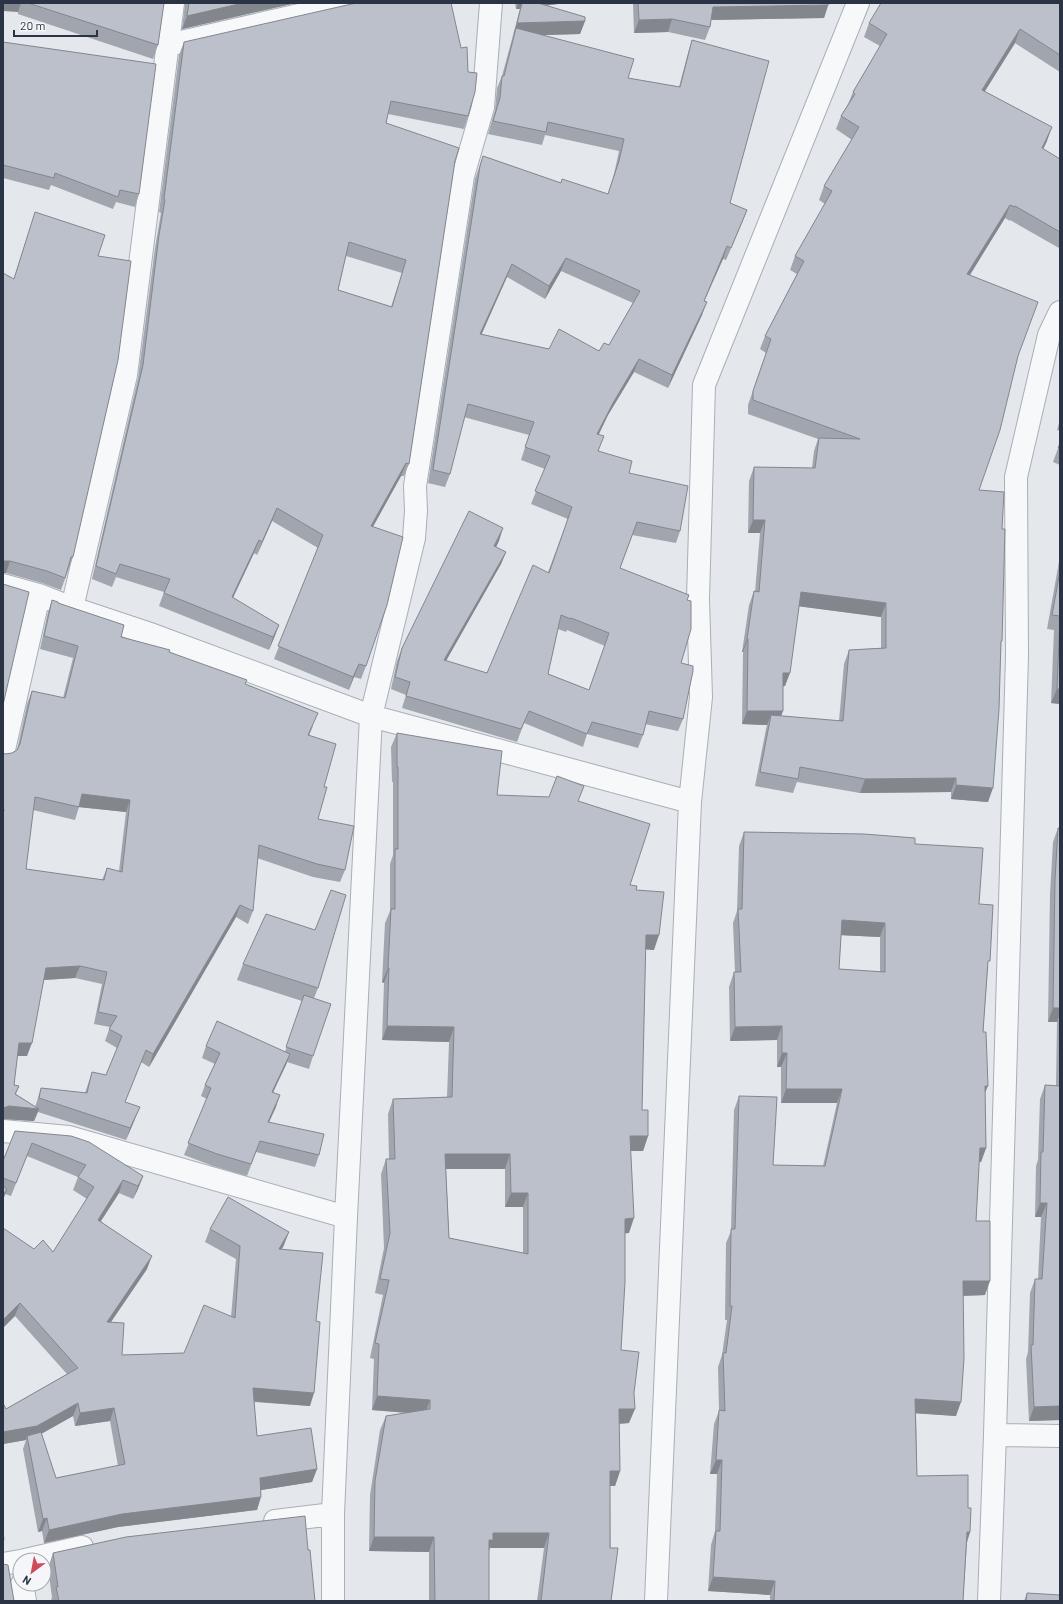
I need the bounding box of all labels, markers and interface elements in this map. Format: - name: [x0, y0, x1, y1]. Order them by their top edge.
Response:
- scale bar: [14, 12, 97, 38]
- text: 20 m: [20, 18, 46, 32]
- north arrow: [12, 1552, 52, 1592]
- text: N: [20, 1573, 33, 1588]

